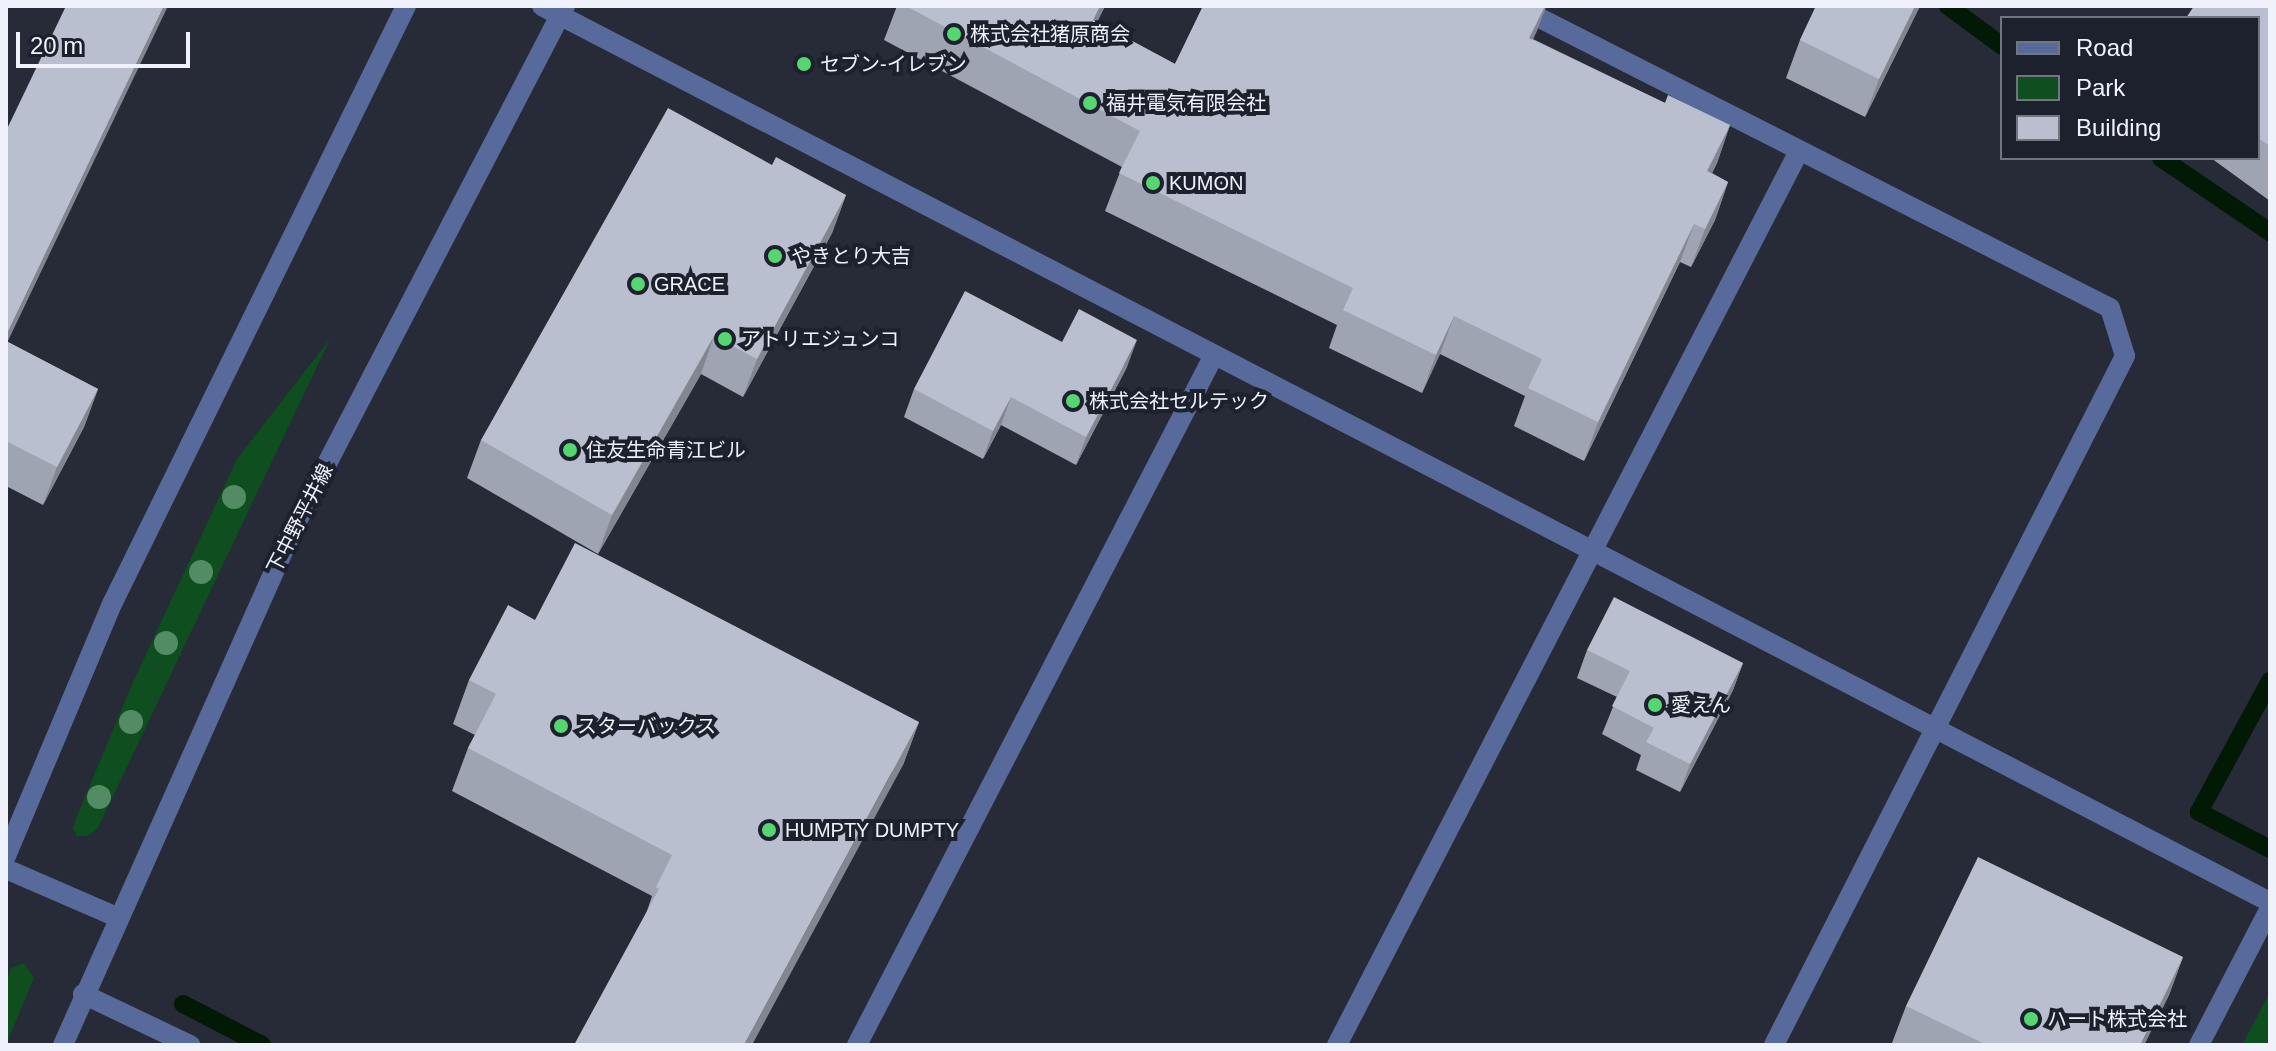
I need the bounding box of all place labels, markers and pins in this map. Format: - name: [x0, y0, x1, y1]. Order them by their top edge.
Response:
- place label: 株式会社猪原商会: [970, 22, 1130, 46]
- marker: 株式会社猪原商会: [945, 25, 963, 43]
- place label: セブン-イレブン: [820, 52, 967, 76]
- marker: セブン-イレブン: [795, 55, 813, 73]
- place label: 福井電気有限会社: [1106, 91, 1266, 115]
- marker: 福井電気有限会社: [1081, 94, 1099, 112]
- place label: KUMON: [1169, 171, 1243, 195]
- marker: KUMON: [1144, 174, 1162, 192]
- place label: やきとり大吉: [791, 244, 911, 268]
- marker: やきとり大吉: [766, 247, 784, 265]
- place label: GRACE: [654, 272, 725, 296]
- marker: GRACE: [629, 275, 647, 293]
- place label: アトリエジュンコ: [741, 327, 901, 351]
- marker: アトリエジュンコ: [716, 330, 734, 348]
- place label: 株式会社セルテック: [1089, 389, 1269, 413]
- marker: 株式会社セルテック: [1064, 392, 1082, 410]
- place label: 住友生命青江ビル: [586, 438, 746, 462]
- marker: 住友生命青江ビル: [561, 441, 579, 459]
- place label: 愛えん: [1671, 693, 1731, 717]
- marker: 愛えん: [1646, 696, 1664, 714]
- place label: スターバックス: [577, 714, 717, 738]
- marker: スターバックス: [552, 717, 570, 735]
- place label: HUMPTY DUMPTY: [785, 818, 959, 842]
- marker: HUMPTY DUMPTY: [760, 821, 778, 839]
- place label: ハート株式会社: [2047, 1007, 2187, 1031]
- marker: ハート株式会社: [2022, 1010, 2040, 1028]

